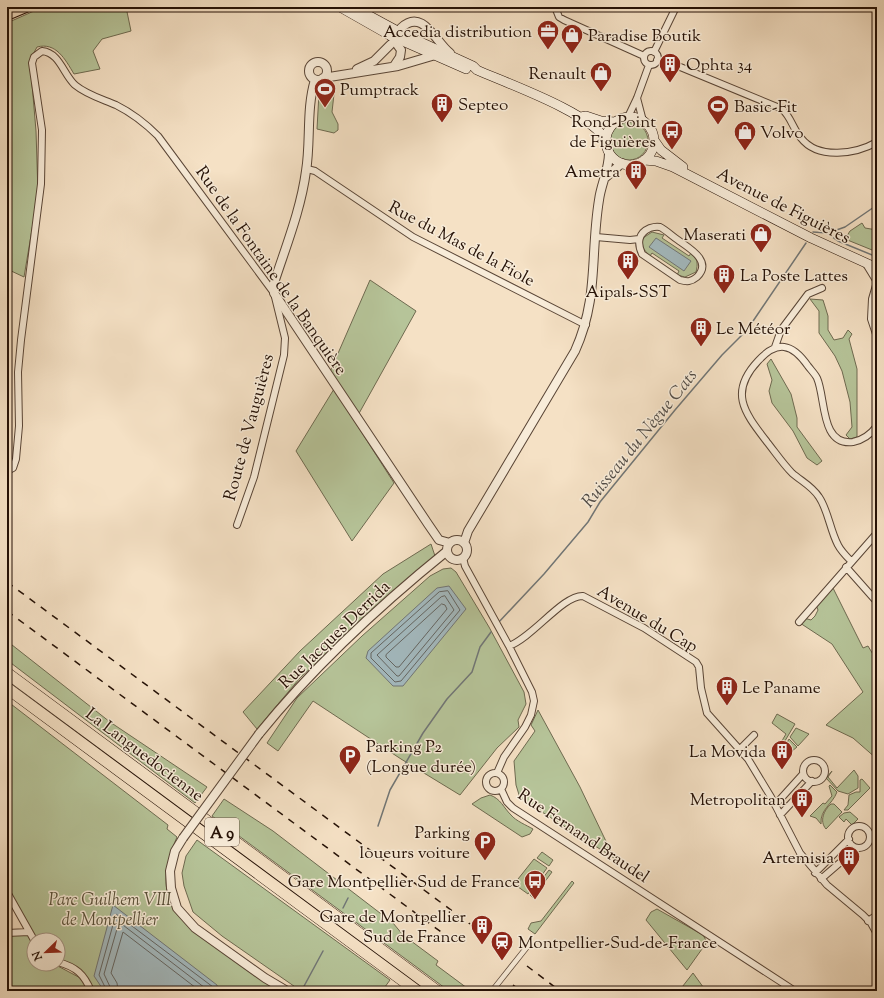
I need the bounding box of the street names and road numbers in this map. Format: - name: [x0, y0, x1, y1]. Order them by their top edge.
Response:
- street label: Rue de la Fontaine de la Banquière: [189, 162, 352, 381]
- street label: Avenue de Figuières: [712, 163, 854, 251]
- street label: Rue du Mas de la Fiole: [384, 196, 538, 294]
- street label: Route de Vauguières: [219, 351, 281, 504]
- street label: Rue Jacques Derrida: [274, 576, 397, 695]
- street label: Avenue du Cap: [592, 580, 702, 659]
- street label: La Languedocienne: [80, 703, 208, 808]
- street label: Rue Fernand Braudel: [512, 784, 654, 890]
- road number: A 9: [205, 818, 239, 846]

